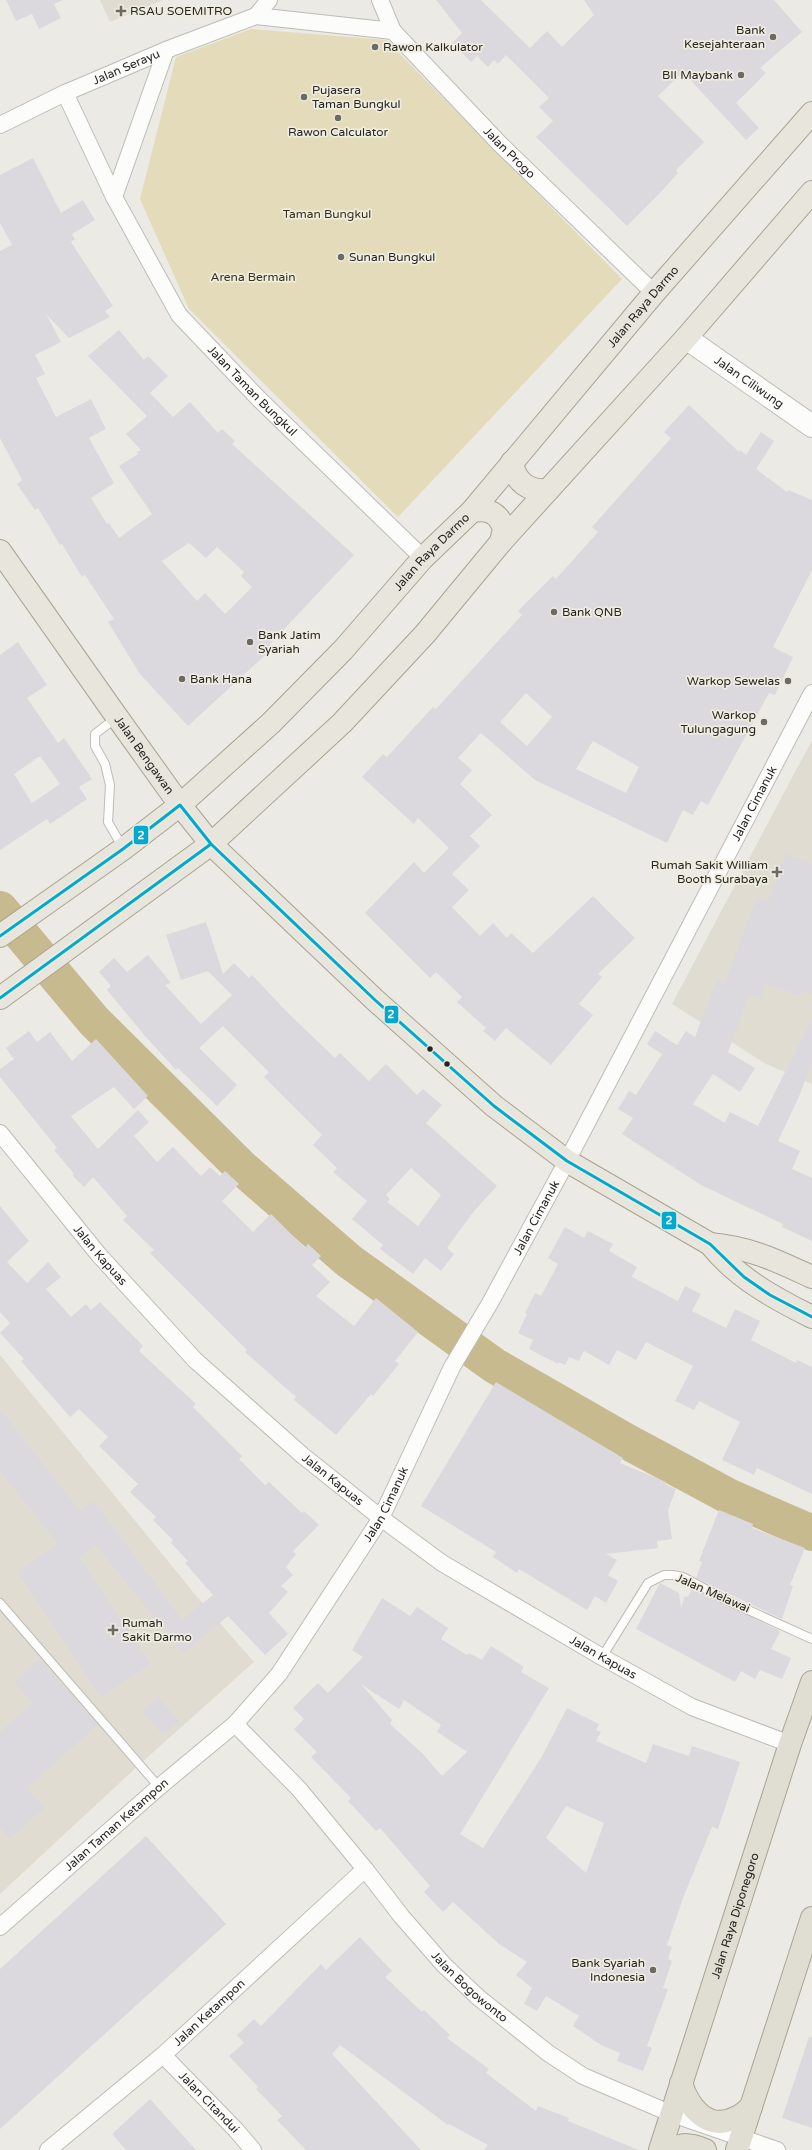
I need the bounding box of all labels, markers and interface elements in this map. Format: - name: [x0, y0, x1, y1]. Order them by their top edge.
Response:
- place label: RSAU SOEMITRO: [130, 4, 233, 18]
- marker: RSAU SOEMITRO: [115, 5, 127, 17]
- place label: Bank Kesejahteraan: [684, 23, 765, 51]
- marker: Bank Kesejahteraan: [768, 32, 778, 42]
- place label: Rawon Kalkulator: [383, 40, 483, 54]
- marker: Rawon Kalkulator: [370, 42, 380, 52]
- street label: Jalan Serayu: [90, 46, 162, 87]
- place label: BII Maybank: [662, 68, 733, 82]
- marker: BII Maybank: [736, 70, 746, 80]
- place label: Pujasera Taman Bungkul: [312, 83, 401, 111]
- marker: Pujasera Taman Bungkul: [299, 92, 309, 102]
- marker: Rawon Calculator: [333, 113, 343, 123]
- street label: Jalan Progo: [481, 124, 538, 181]
- place label: Rawon Calculator: [288, 125, 388, 139]
- park label: Taman Bungkul: [283, 207, 371, 221]
- place label: Sunan Bungkul: [349, 250, 435, 264]
- marker: Sunan Bungkul: [336, 252, 346, 262]
- street label: Jalan Raya Darmo: [605, 263, 682, 350]
- park label: Arena Bermain: [211, 270, 295, 284]
- street label: Jalan Taman Bungkul: [205, 343, 300, 439]
- street label: Jalan Ciliwung: [712, 353, 787, 411]
- street label: Jalan Raya Darmo: [391, 510, 472, 593]
- place label: Bank QNB: [562, 605, 622, 619]
- marker: Bank QNB: [549, 607, 559, 617]
- place label: Bank Jatim Syariah: [258, 628, 321, 656]
- marker: Bank Jatim Syariah: [245, 637, 255, 647]
- place label: Bank Hana: [190, 672, 252, 686]
- marker: Bank Hana: [177, 674, 187, 684]
- place label: Warkop Sewelas: [687, 674, 780, 688]
- marker: Warkop Sewelas: [783, 676, 793, 686]
- place label: Warkop Tulungagung: [680, 708, 756, 736]
- street label: Jalan Bengawan: [112, 713, 177, 797]
- marker: Warkop Tulungagung: [759, 717, 769, 727]
- street label: Jalan Cimanuk: [729, 763, 780, 843]
- line badge: 2: [133, 825, 149, 845]
- text: 2: [138, 829, 145, 842]
- place label: Rumah Sakit William Booth Surabaya: [651, 858, 768, 886]
- marker: Rumah Sakit William Booth Surabaya: [771, 866, 783, 878]
- line badge: 2: [384, 1005, 399, 1024]
- text: 2: [388, 1008, 395, 1021]
- unlabelled marker: [425, 1044, 435, 1054]
- unlabelled marker: [442, 1059, 452, 1069]
- street label: Jalan Cimanuk: [510, 1177, 562, 1257]
- line badge: 2: [661, 1211, 677, 1230]
- text: 2: [666, 1214, 673, 1227]
- street label: Jalan Kapuas: [71, 1222, 130, 1288]
- street label: Jalan Kapuas: [299, 1451, 367, 1509]
- street label: Jalan Cimanuk: [360, 1464, 411, 1544]
- street label: Jalan Melawai: [674, 1570, 752, 1616]
- place label: Rumah Sakit Darmo: [122, 1616, 192, 1644]
- marker: Rumah Sakit Darmo: [107, 1624, 119, 1636]
- street label: Jalan Kapuas: [567, 1633, 639, 1682]
- street label: Jalan Taman Ketampon: [62, 1775, 171, 1874]
- street label: Jalan Raya Diponegoro: [708, 1851, 762, 1980]
- street label: Jalan Bogowonto: [428, 1949, 511, 2025]
- place label: Bank Syariah Indonesia: [571, 1956, 645, 1984]
- marker: Bank Syariah Indonesia: [648, 1965, 658, 1975]
- street label: Jalan Ketampon: [171, 1976, 248, 2049]
- street label: Jalan Citandui: [176, 2069, 242, 2136]

